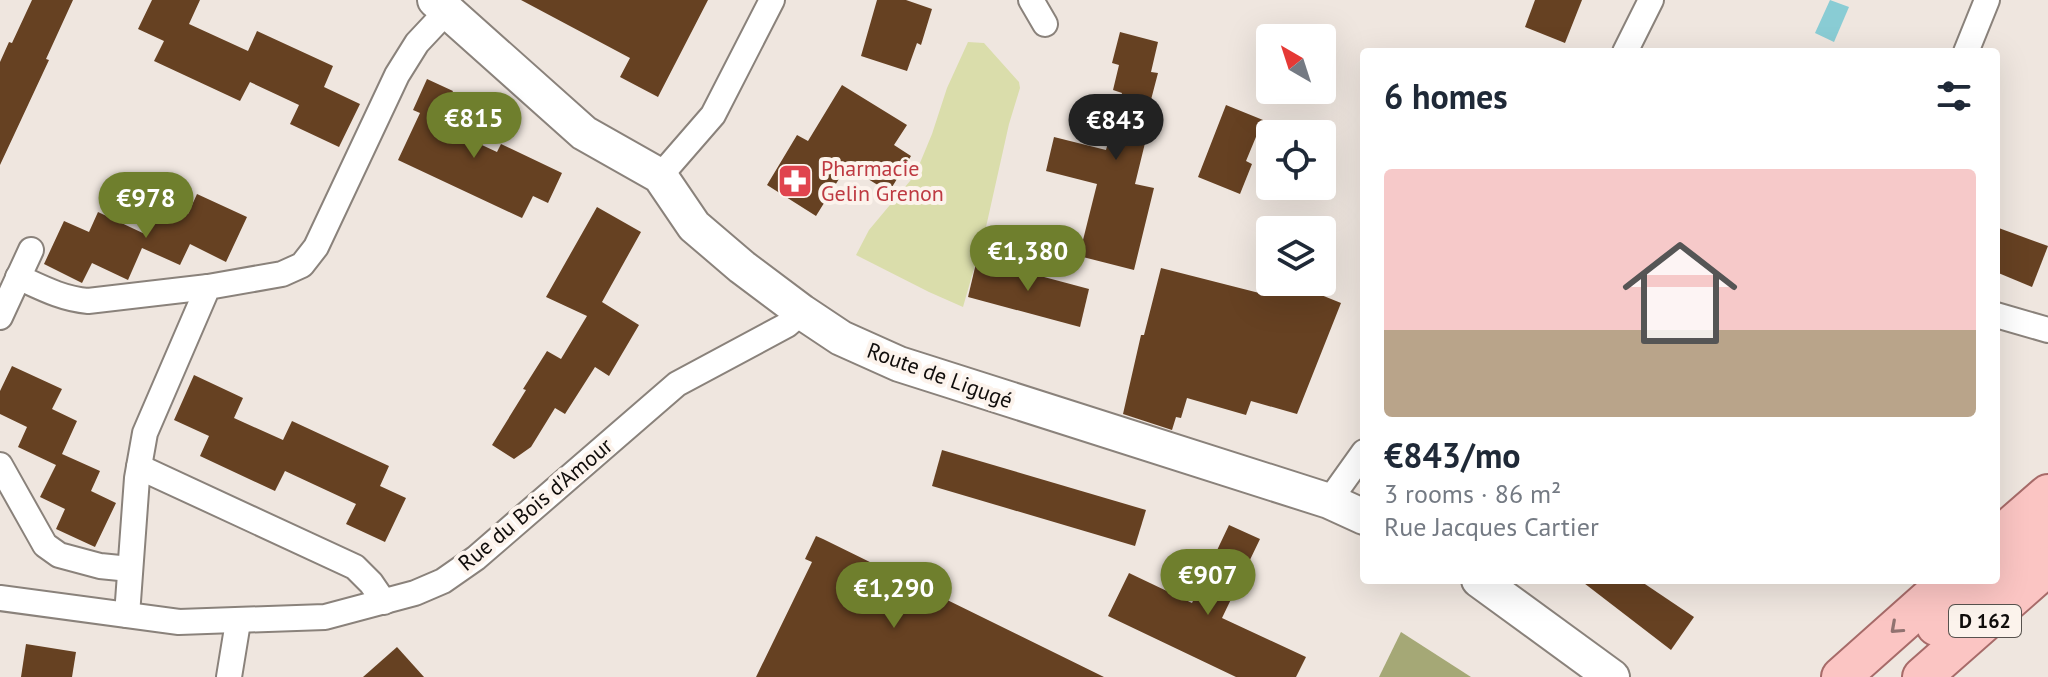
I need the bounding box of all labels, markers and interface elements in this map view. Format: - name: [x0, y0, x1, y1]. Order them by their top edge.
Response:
- north arrow: [1256, 24, 1336, 104]
- map controls: [1256, 24, 1336, 296]
- text: 6 homes: [1384, 74, 1508, 118]
- icon: filters: [1932, 74, 1976, 118]
- pin: €815: [427, 92, 521, 160]
- pin: €843: [1069, 94, 1163, 162]
- text: €815: [445, 101, 503, 134]
- text: €843: [1087, 103, 1145, 136]
- button: locate: [1256, 120, 1336, 200]
- place label: Pharmacie Gelin Grenon: [821, 154, 944, 207]
- pharmacy icon: Pharmacie Gelin Grenon: [776, 162, 814, 200]
- pin: €978: [99, 172, 193, 240]
- text: €978: [117, 181, 175, 214]
- button: layers: [1256, 216, 1336, 296]
- icon: home: [1608, 221, 1752, 365]
- pin: €1,380: [963, 225, 1093, 293]
- text: €1,380: [988, 234, 1068, 267]
- street label: Route de Ligugé: [863, 336, 1017, 414]
- street label: Rue du Bois d'Amour: [452, 431, 618, 577]
- text: €843/mo: [1384, 433, 1521, 477]
- text: 3 rooms · 86 m²: [1384, 477, 1561, 510]
- text: Rue Jacques Cartier: [1384, 510, 1599, 543]
- pin: €907: [1161, 549, 1255, 617]
- text: €907: [1179, 558, 1237, 591]
- pin: €1,290: [829, 562, 959, 630]
- text: €1,290: [854, 571, 934, 604]
- road number: D 162: [1949, 605, 2021, 637]
- one-way arrow: [1890, 619, 1905, 633]

